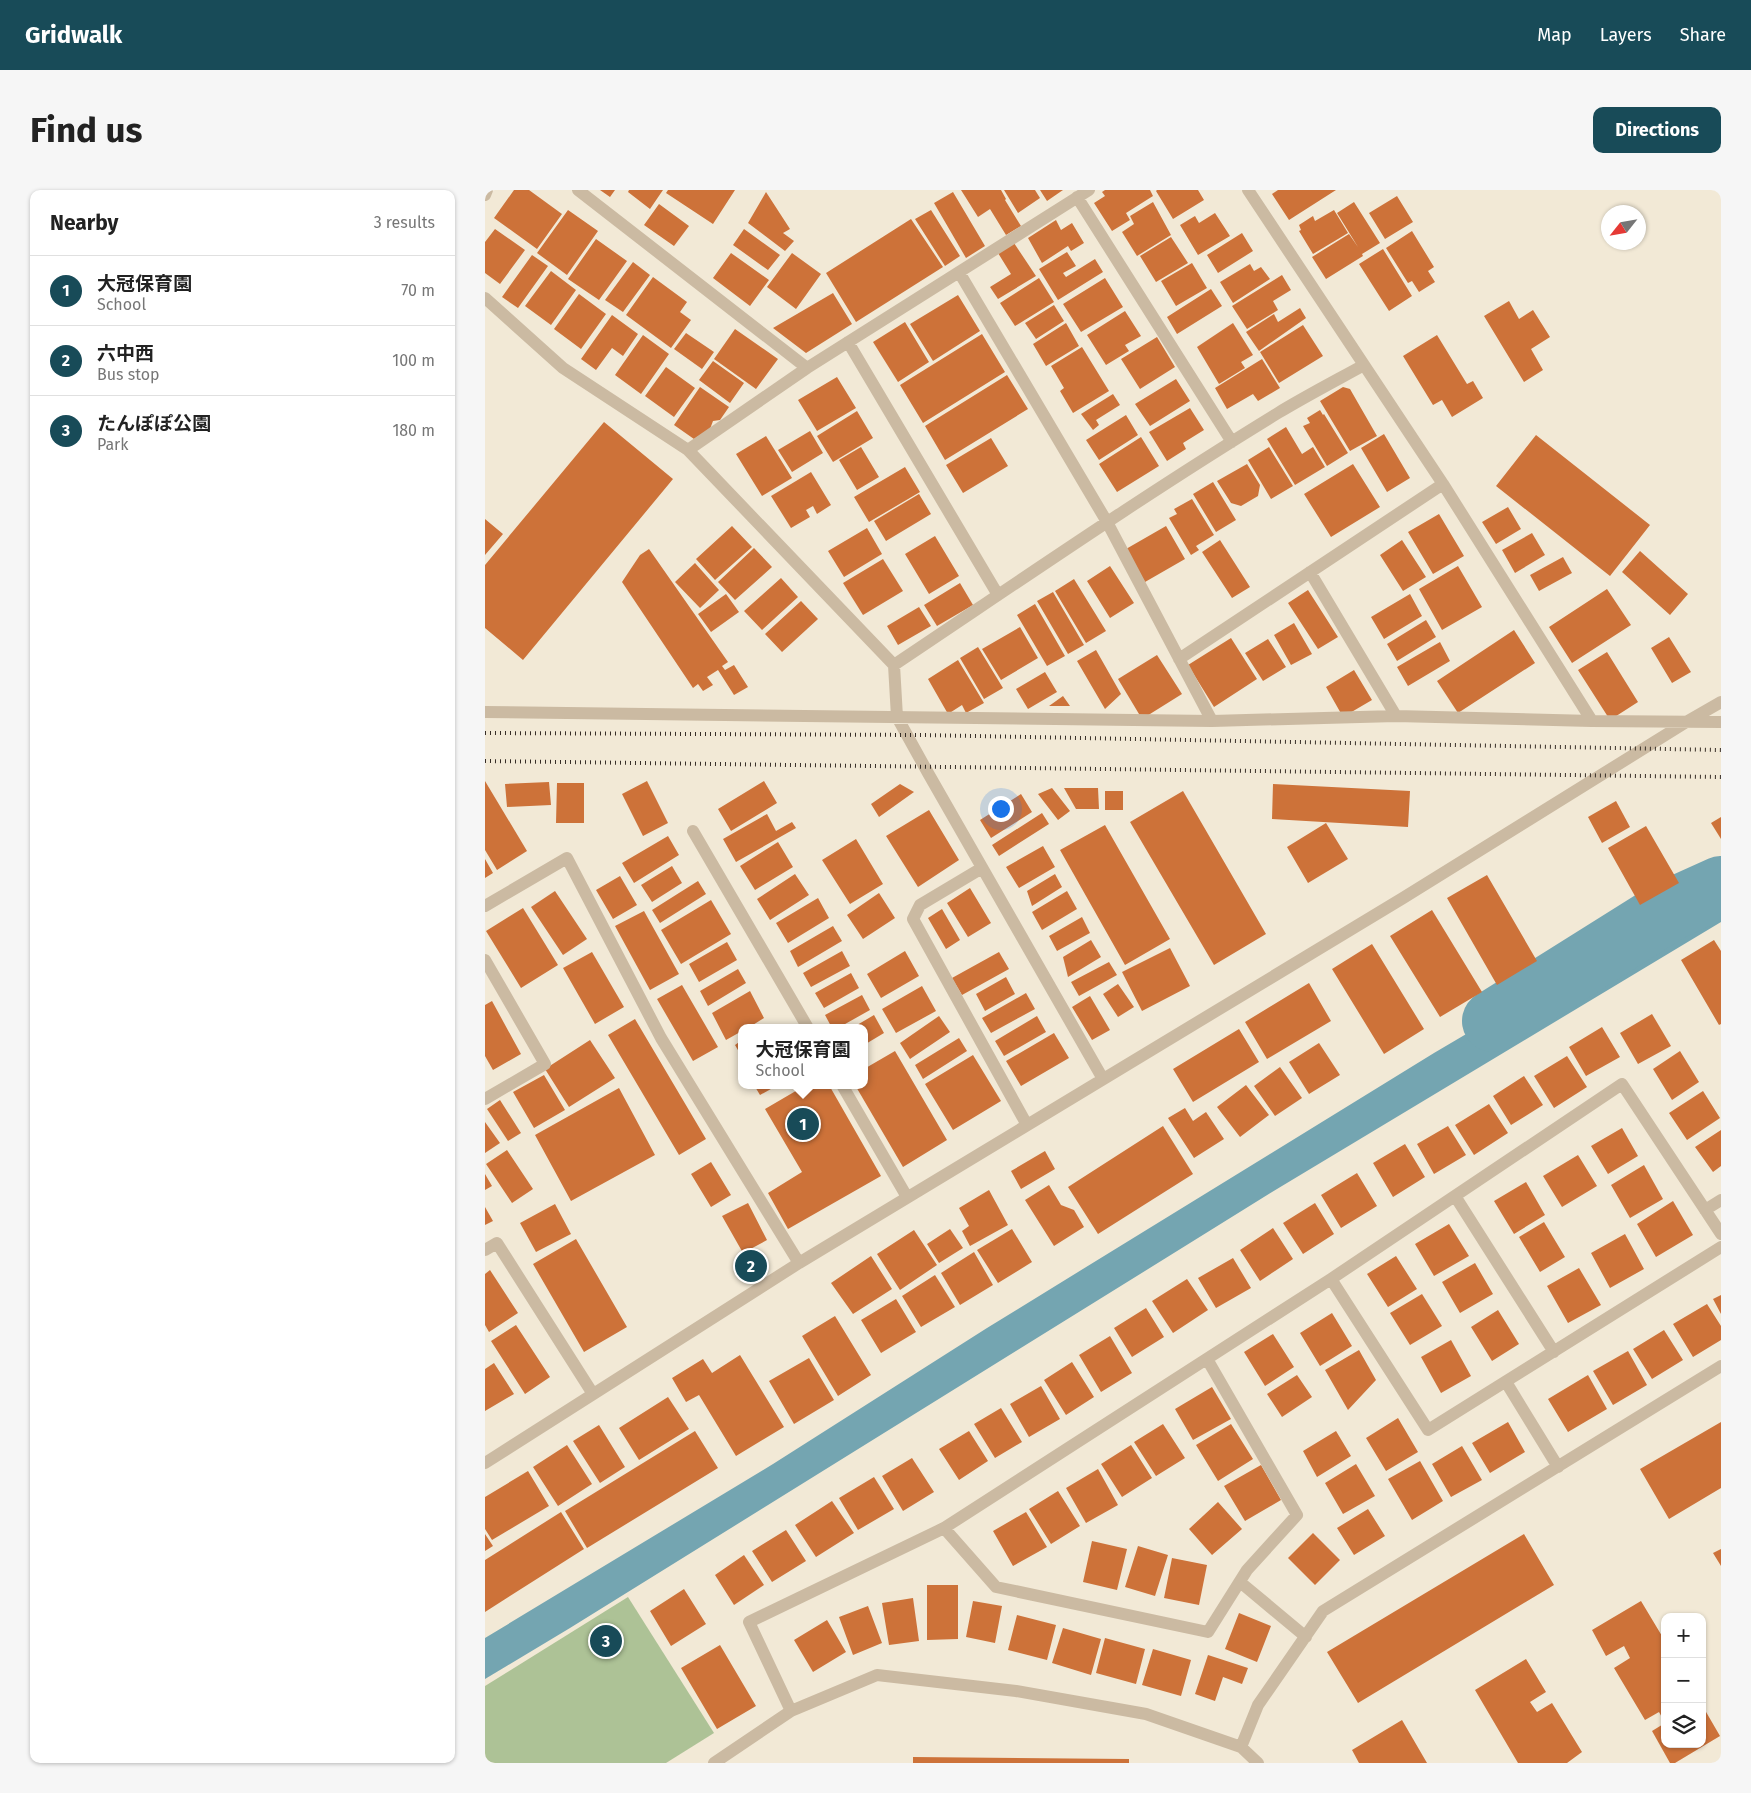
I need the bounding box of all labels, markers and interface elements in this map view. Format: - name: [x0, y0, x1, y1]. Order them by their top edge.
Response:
- text: Gridwalk: [25, 21, 122, 49]
- text: Map: [1537, 24, 1572, 46]
- text: Layers: [1600, 24, 1652, 46]
- text: Share: [1680, 24, 1726, 46]
- button: Directions: [1593, 107, 1721, 153]
- text: Find us: [30, 109, 142, 151]
- north arrow: [1601, 205, 1646, 250]
- text: Nearby: [50, 210, 118, 236]
- text: 3 results: [374, 213, 435, 232]
- text: 大冠保育園: [97, 272, 192, 295]
- text: 1: [62, 281, 70, 300]
- text: 70 m: [401, 281, 435, 300]
- text: School: [97, 295, 146, 314]
- text: 六中西: [97, 342, 154, 365]
- text: 2: [62, 351, 70, 370]
- text: 100 m: [392, 351, 435, 370]
- text: Bus stop: [97, 365, 160, 384]
- text: たんぽぽ公園: [97, 412, 211, 435]
- text: 3: [62, 421, 70, 440]
- text: 180 m: [392, 421, 435, 440]
- text: Park: [97, 435, 129, 454]
- your location: [988, 796, 1014, 822]
- popup: [738, 1024, 868, 1089]
- text: 大冠保育園: [755, 1038, 851, 1061]
- text: School: [755, 1061, 805, 1080]
- pin: 1: [787, 1105, 819, 1143]
- pin: 2: [735, 1247, 767, 1285]
- map controls: [1661, 1613, 1706, 1748]
- button: +: [1661, 1613, 1706, 1658]
- pin: 3: [590, 1622, 622, 1660]
- button: −: [1661, 1658, 1706, 1703]
- button: layers: [1661, 1703, 1706, 1748]

